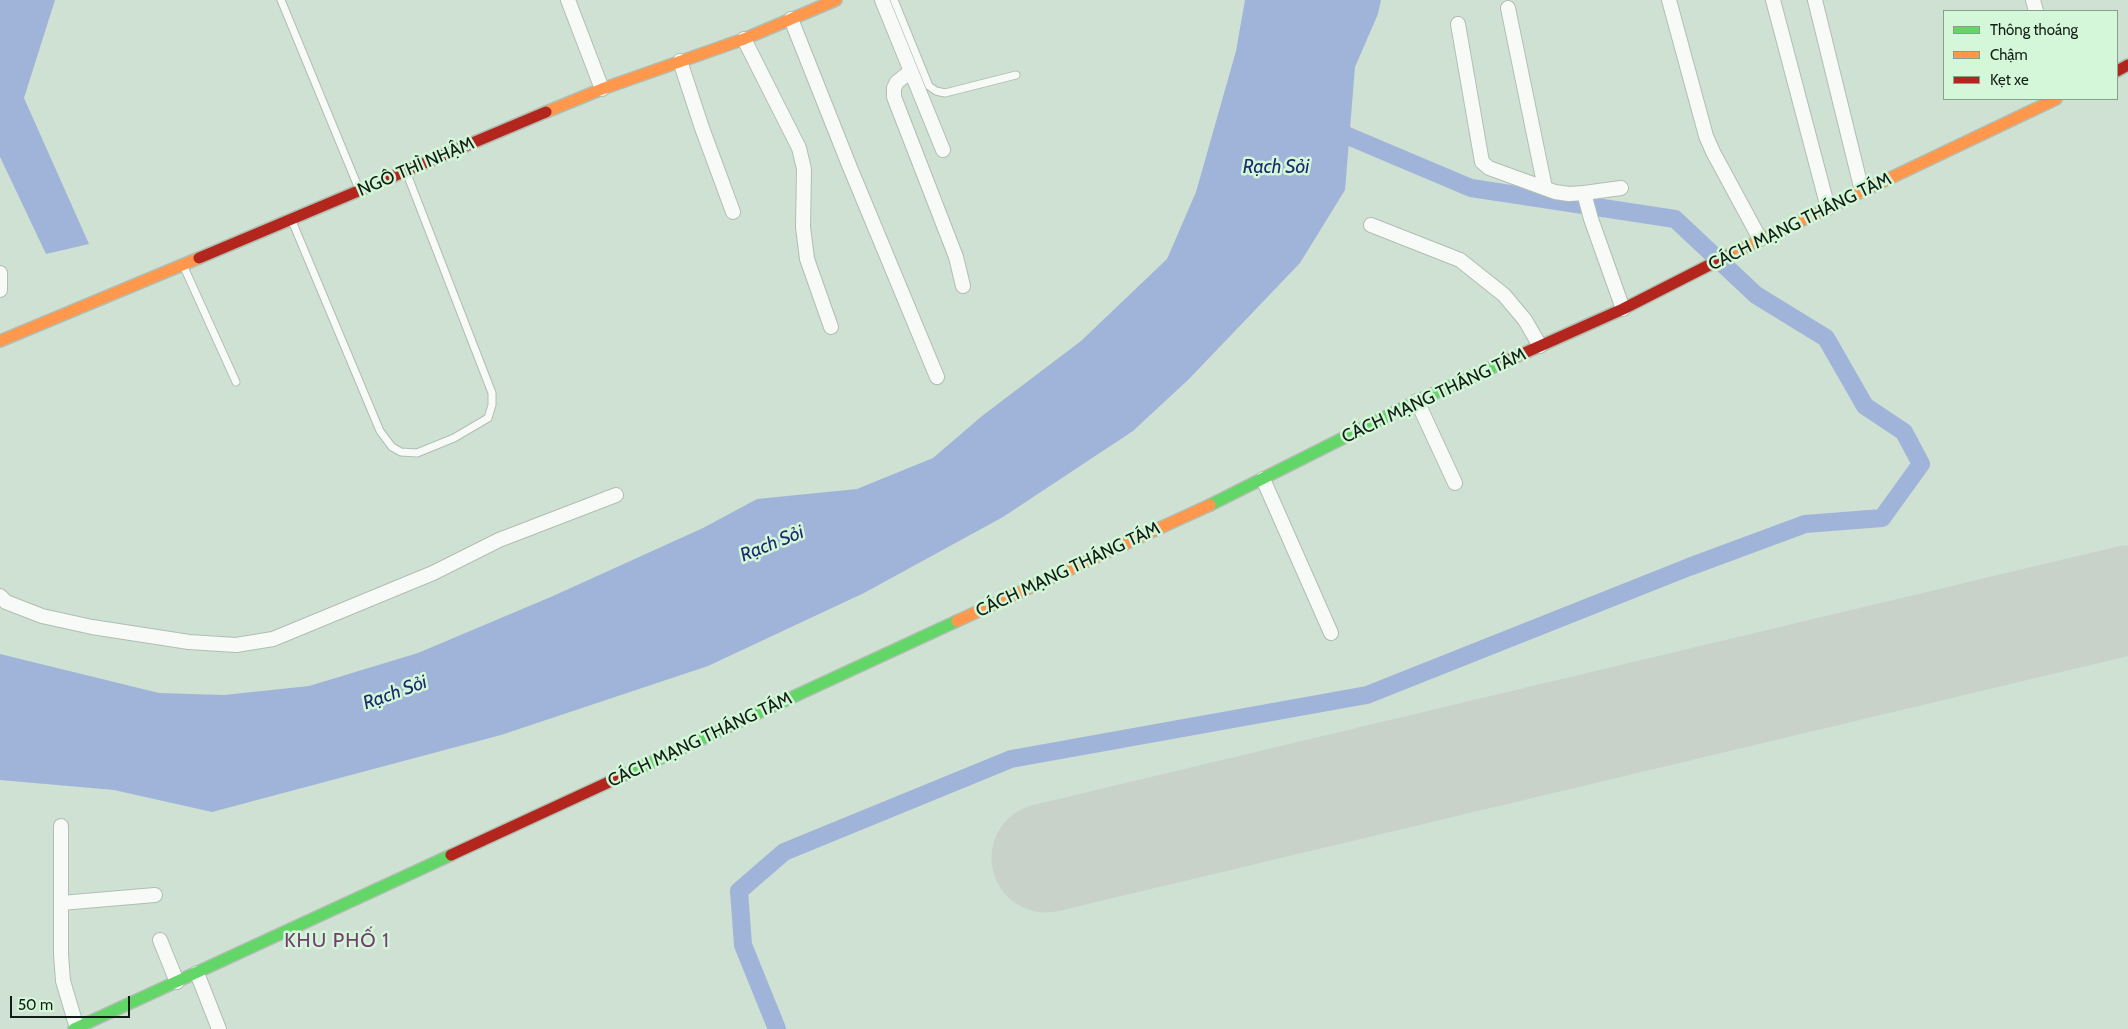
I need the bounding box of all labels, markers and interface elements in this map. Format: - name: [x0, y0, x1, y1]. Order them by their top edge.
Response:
- legend: [1943, 10, 2118, 100]
- text: Thông thoáng: [1990, 21, 2078, 39]
- text: Chậm: [1990, 46, 2028, 64]
- text: Kẹt xe: [1990, 71, 2029, 89]
- street label: NGÔ THÌ NHẬM: [354, 133, 478, 201]
- water label: Rạch Sỏi: [1243, 156, 1309, 178]
- street label: CÁCH MẠNG THÁNG TÁM: [1705, 168, 1895, 276]
- street label: CÁCH MẠNG THÁNG TÁM: [1338, 344, 1530, 448]
- street label: CÁCH MẠNG THÁNG TÁM: [972, 518, 1164, 622]
- water label: Rạch Sỏi: [737, 521, 807, 567]
- water label: Rạch Sỏi: [360, 671, 430, 715]
- street label: CÁCH MẠNG THÁNG TÁM: [604, 688, 796, 792]
- district label: KHU PHỐ 1: [283, 929, 391, 953]
- scale bar: [12, 986, 132, 1018]
- text: 50 m: [18, 996, 53, 1014]

